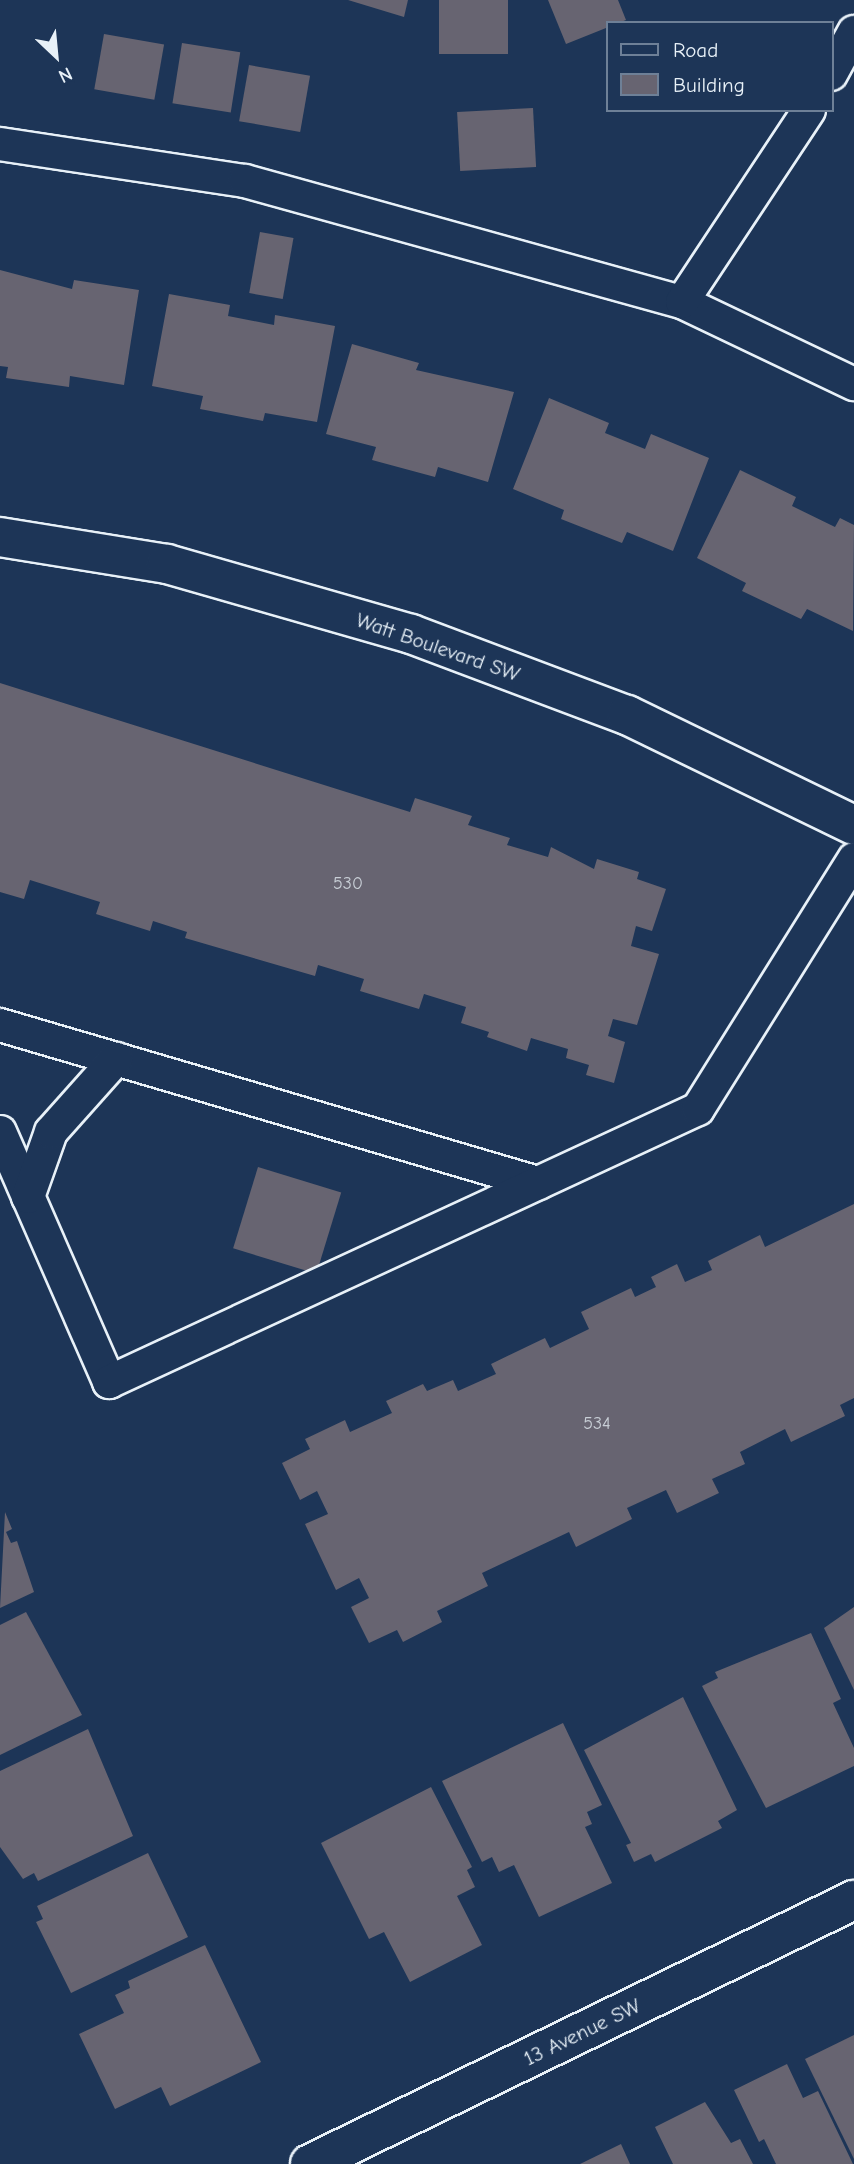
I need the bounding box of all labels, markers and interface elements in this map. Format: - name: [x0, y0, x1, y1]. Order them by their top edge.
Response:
- north arrow: [21, 21, 91, 91]
- legend: [606, 21, 833, 112]
- text: Road: [673, 38, 718, 62]
- text: N: [55, 62, 76, 87]
- text: Building: [673, 73, 745, 97]
- street label: Watt Boulevard SW: [353, 607, 523, 687]
- house number: 530: [333, 873, 363, 895]
- house number: 534: [583, 1413, 611, 1435]
- street label: 13 Avenue SW: [520, 1993, 644, 2071]

